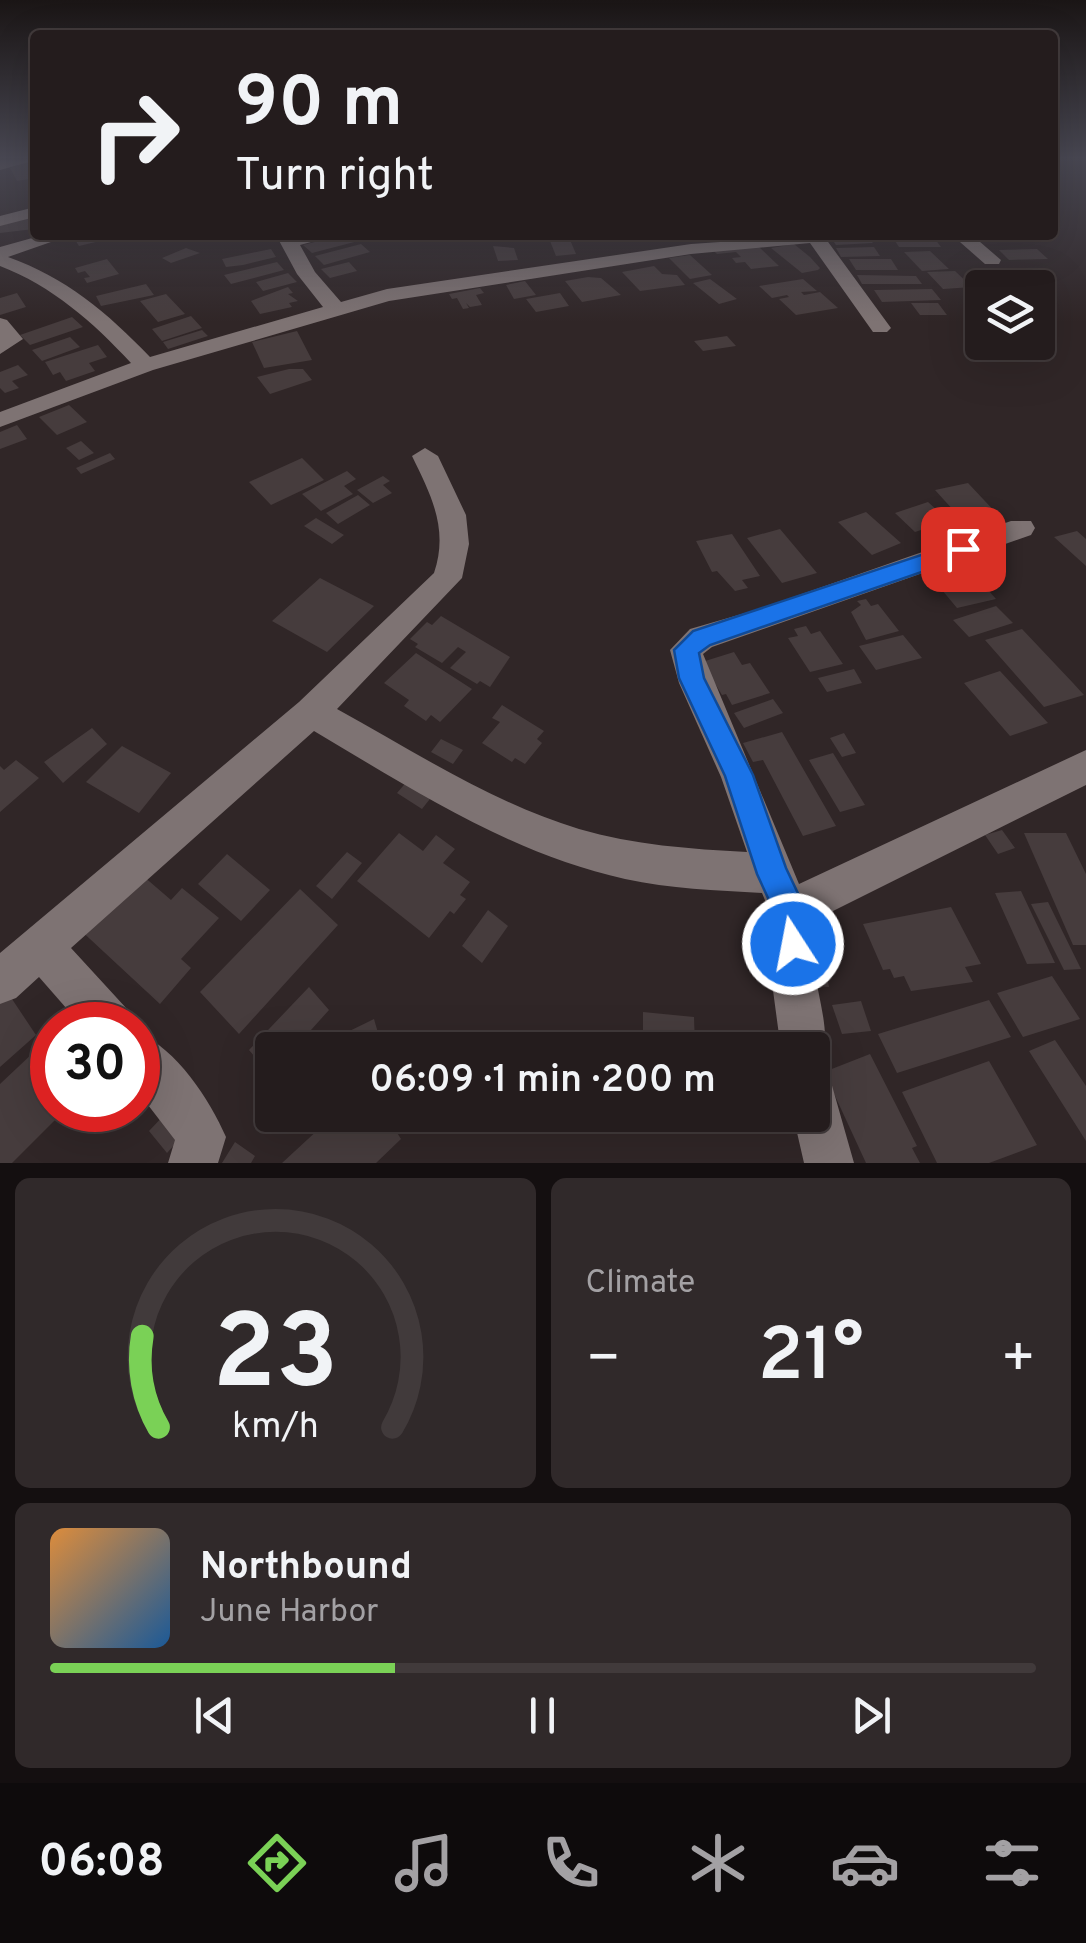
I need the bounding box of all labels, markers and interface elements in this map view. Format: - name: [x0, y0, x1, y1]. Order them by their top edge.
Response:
- text: 90 m: [235, 62, 403, 151]
- icon: right: [70, 70, 200, 200]
- text: Turn right: [235, 149, 434, 206]
- map controls: [965, 270, 1055, 360]
- button: layers: [965, 270, 1055, 360]
- pin: [921, 507, 1006, 592]
- icon: arrive: [936, 522, 991, 577]
- position arrow: [741, 892, 845, 996]
- speed limit sign: 30: [30, 1002, 160, 1132]
- text: 06:09 · 1 min · 200 m: [369, 1057, 716, 1106]
- text: Climate: [586, 1264, 695, 1304]
- text: 23: [212, 1293, 338, 1425]
- text: 21°: [758, 1312, 864, 1407]
- text: −: [586, 1326, 621, 1396]
- text: +: [1001, 1326, 1036, 1396]
- text: km/h: [232, 1405, 319, 1451]
- text: Northbound: [200, 1544, 412, 1593]
- text: June Harbor: [200, 1593, 379, 1633]
- icon: previous: [187, 1688, 242, 1743]
- icon: pause: [515, 1688, 570, 1743]
- icon: next: [844, 1688, 899, 1743]
- icon: directions: [242, 1828, 312, 1898]
- icon: music: [389, 1828, 459, 1898]
- icon: phone: [536, 1828, 606, 1898]
- icon: climate: [683, 1828, 753, 1898]
- icon: car: [830, 1828, 900, 1898]
- icon: filters: [977, 1828, 1047, 1898]
- text: 06:08: [39, 1835, 165, 1892]

